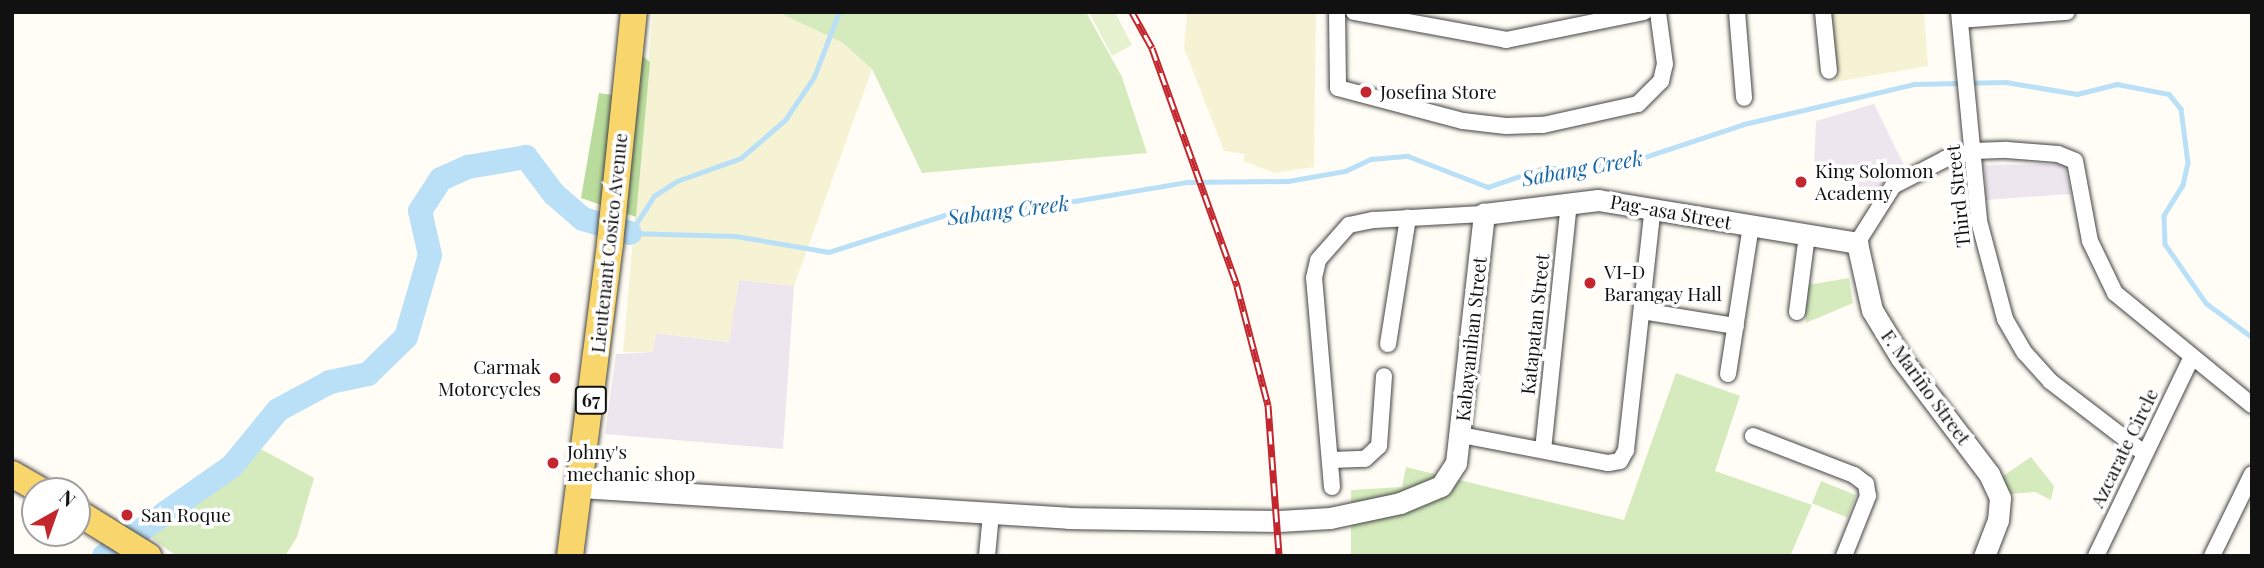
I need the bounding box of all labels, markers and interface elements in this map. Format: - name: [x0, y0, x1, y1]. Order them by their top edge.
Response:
- place label: Josefina Store: [1380, 81, 1497, 103]
- marker: Josefina Store: [1358, 84, 1374, 100]
- street label: Lieutenant Cosico Avenue: [586, 131, 632, 355]
- street label: Third Street: [1941, 143, 1975, 249]
- water label: Sabang Creek: [1519, 144, 1645, 190]
- place label: King Solomon Academy: [1815, 160, 1934, 204]
- marker: King Solomon Academy: [1793, 174, 1809, 190]
- water label: Sabang Creek: [946, 189, 1070, 229]
- street label: Pag-asa Street: [1608, 190, 1734, 234]
- street label: Katapatan Street: [1516, 252, 1554, 396]
- street label: Kabayanihan Street: [1451, 256, 1491, 422]
- place label: VI-D Barangay Hall: [1604, 261, 1722, 305]
- marker: VI-D Barangay Hall: [1582, 275, 1598, 291]
- street label: F. Mariño Street: [1877, 325, 1975, 449]
- place label: Carmak Motorcycles: [438, 356, 541, 400]
- marker: Carmak Motorcycles: [547, 370, 563, 386]
- street label: Azcarate Circle: [2085, 385, 2163, 511]
- road number: 67: [574, 386, 608, 414]
- place label: Johny's mechanic shop: [567, 441, 695, 485]
- marker: Johny's mechanic shop: [545, 455, 561, 471]
- north arrow: [21, 477, 91, 547]
- text: N: [55, 483, 82, 512]
- place label: San Roque: [141, 504, 231, 526]
- marker: San Roque: [119, 507, 135, 523]

